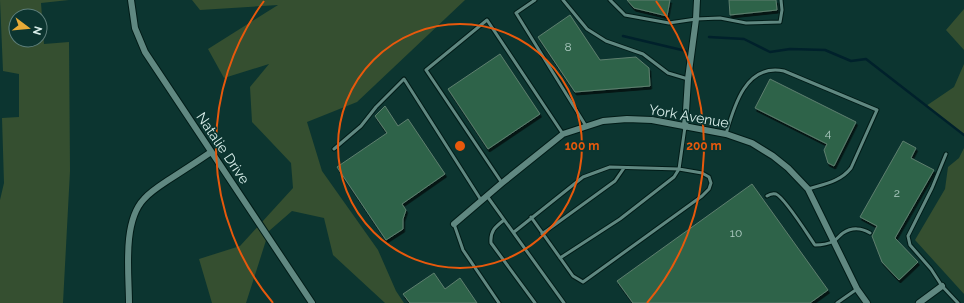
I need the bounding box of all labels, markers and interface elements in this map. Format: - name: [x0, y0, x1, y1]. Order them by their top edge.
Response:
- north arrow: [8, 8, 48, 48]
- text: N: [30, 25, 45, 36]
- house number: 8: [564, 40, 572, 54]
- street label: York Avenue: [648, 101, 730, 131]
- street label: Natalie Drive: [193, 109, 253, 187]
- house number: 4: [825, 126, 832, 140]
- centre of rings: [453, 139, 467, 153]
- text: 100 m: [565, 139, 599, 153]
- text: 200 m: [686, 139, 722, 153]
- house number: 2: [894, 186, 900, 200]
- house number: 10: [730, 226, 742, 240]

